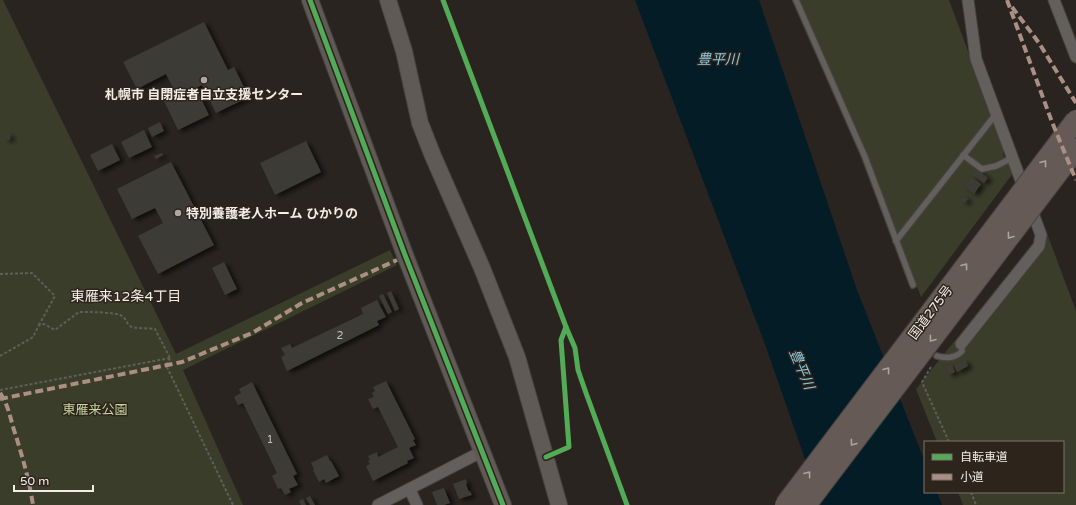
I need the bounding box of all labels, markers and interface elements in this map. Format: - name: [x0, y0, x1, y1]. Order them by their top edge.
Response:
- water label: 豊平川: [697, 51, 741, 68]
- marker: 札幌市 自閉症者自立支援センター: [199, 75, 209, 85]
- place label: 札幌市 自閉症者自立支援センター: [105, 87, 303, 103]
- one-way arrow: [1039, 160, 1046, 167]
- place label: 特別養護老人ホーム ひかりの: [186, 206, 358, 222]
- marker: 特別養護老人ホーム ひかりの: [173, 208, 183, 218]
- one-way arrow: [1008, 231, 1015, 238]
- one-way arrow: [960, 264, 967, 271]
- street label: 国道275号: [905, 282, 956, 343]
- district label: 東雁来12条4丁目: [71, 288, 181, 305]
- house number: 2: [337, 329, 344, 342]
- one-way arrow: [929, 335, 936, 342]
- water label: 豊平川: [786, 347, 818, 394]
- one-way arrow: [882, 368, 889, 375]
- park label: 東雁来公園: [62, 402, 128, 418]
- house number: 1: [267, 433, 273, 446]
- one-way arrow: [850, 439, 858, 446]
- legend: [924, 441, 1064, 493]
- text: 自転車道: [960, 450, 1008, 464]
- scale bar: [14, 467, 93, 493]
- text: 小道: [960, 470, 984, 484]
- one-way arrow: [804, 471, 811, 478]
- text: 50 m: [20, 474, 49, 488]

